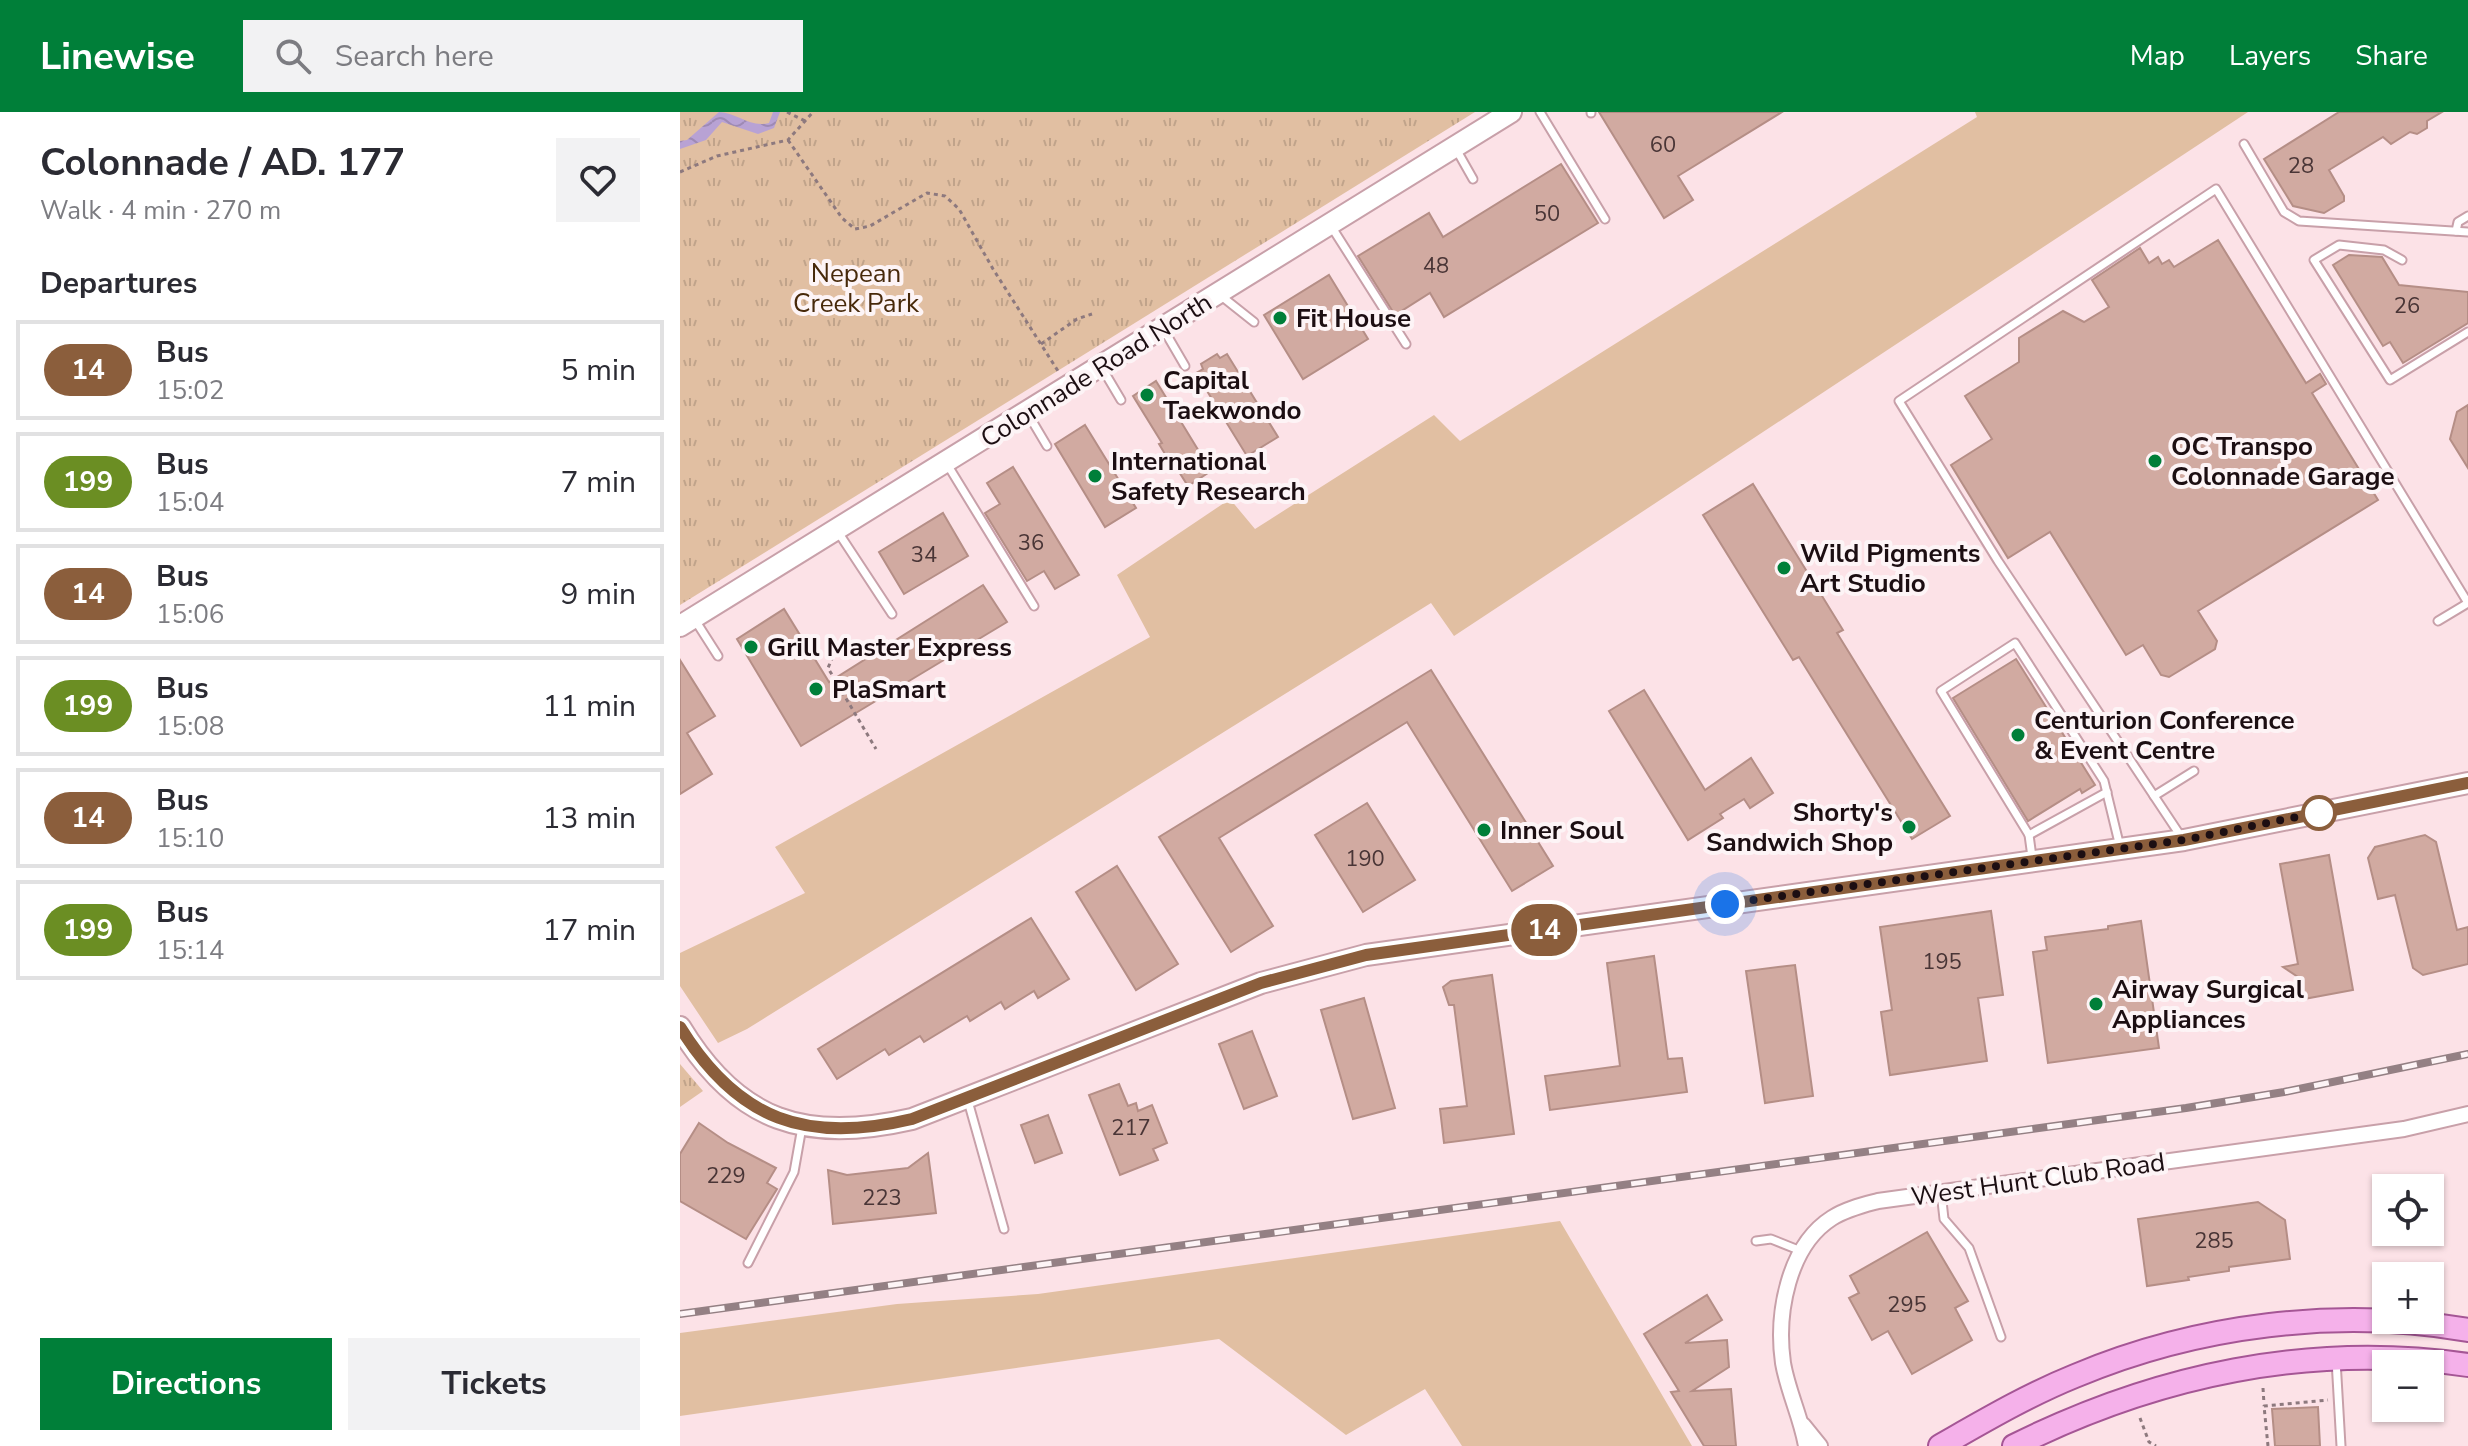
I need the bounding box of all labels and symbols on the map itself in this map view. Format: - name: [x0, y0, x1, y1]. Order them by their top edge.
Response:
- house number: 60: [1650, 130, 1676, 160]
- house number: 28: [2288, 151, 2314, 181]
- house number: 50: [1534, 199, 1560, 229]
- house number: 48: [1423, 251, 1449, 281]
- park label: Nepean Creek Park: [793, 256, 920, 321]
- street label: Colonnade Road North: [974, 285, 1219, 456]
- house number: 26: [2394, 291, 2420, 321]
- place label: Fit House: [1296, 301, 1411, 336]
- marker: Fit House: [1271, 309, 1289, 327]
- place label: Capital Taekwondo: [1163, 363, 1302, 428]
- marker: Capital Taekwondo: [1138, 386, 1156, 404]
- place label: OC Transpo Colonnade Garage: [2171, 429, 2395, 494]
- place label: International Safety Research: [1111, 444, 1306, 509]
- marker: OC Transpo Colonnade Garage: [2146, 452, 2164, 470]
- marker: International Safety Research: [1086, 467, 1104, 485]
- house number: 36: [1018, 528, 1044, 558]
- place label: Wild Pigments Art Studio: [1800, 536, 1980, 601]
- house number: 34: [911, 540, 937, 570]
- marker: Wild Pigments Art Studio: [1775, 559, 1793, 577]
- place label: Grill Master Express: [767, 630, 1012, 665]
- marker: Grill Master Express: [742, 638, 760, 656]
- place label: PlaSmart: [832, 672, 947, 707]
- marker: PlaSmart: [807, 680, 825, 698]
- place label: Centurion Conference & Event Centre: [2034, 703, 2295, 768]
- marker: Centurion Conference & Event Centre: [2009, 726, 2027, 744]
- place label: Shorty's Sandwich Shop: [1706, 795, 1893, 860]
- unlabelled marker: [2302, 796, 2336, 830]
- place label: Inner Soul: [1500, 813, 1624, 848]
- marker: Shorty's Sandwich Shop: [1900, 818, 1918, 836]
- marker: Inner Soul: [1475, 821, 1493, 839]
- house number: 190: [1345, 844, 1385, 874]
- your location: [1705, 884, 1745, 924]
- line badge: 14: [1508, 904, 1580, 956]
- house number: 195: [1922, 947, 1962, 977]
- place label: Airway Surgical Appliances: [2112, 972, 2305, 1037]
- marker: Airway Surgical Appliances: [2087, 995, 2105, 1013]
- house number: 217: [1111, 1113, 1151, 1143]
- street label: West Hunt Club Road: [1909, 1144, 2167, 1215]
- house number: 229: [706, 1161, 746, 1191]
- house number: 223: [862, 1183, 902, 1213]
- house number: 285: [2194, 1226, 2234, 1256]
- house number: 295: [1887, 1290, 1927, 1320]

